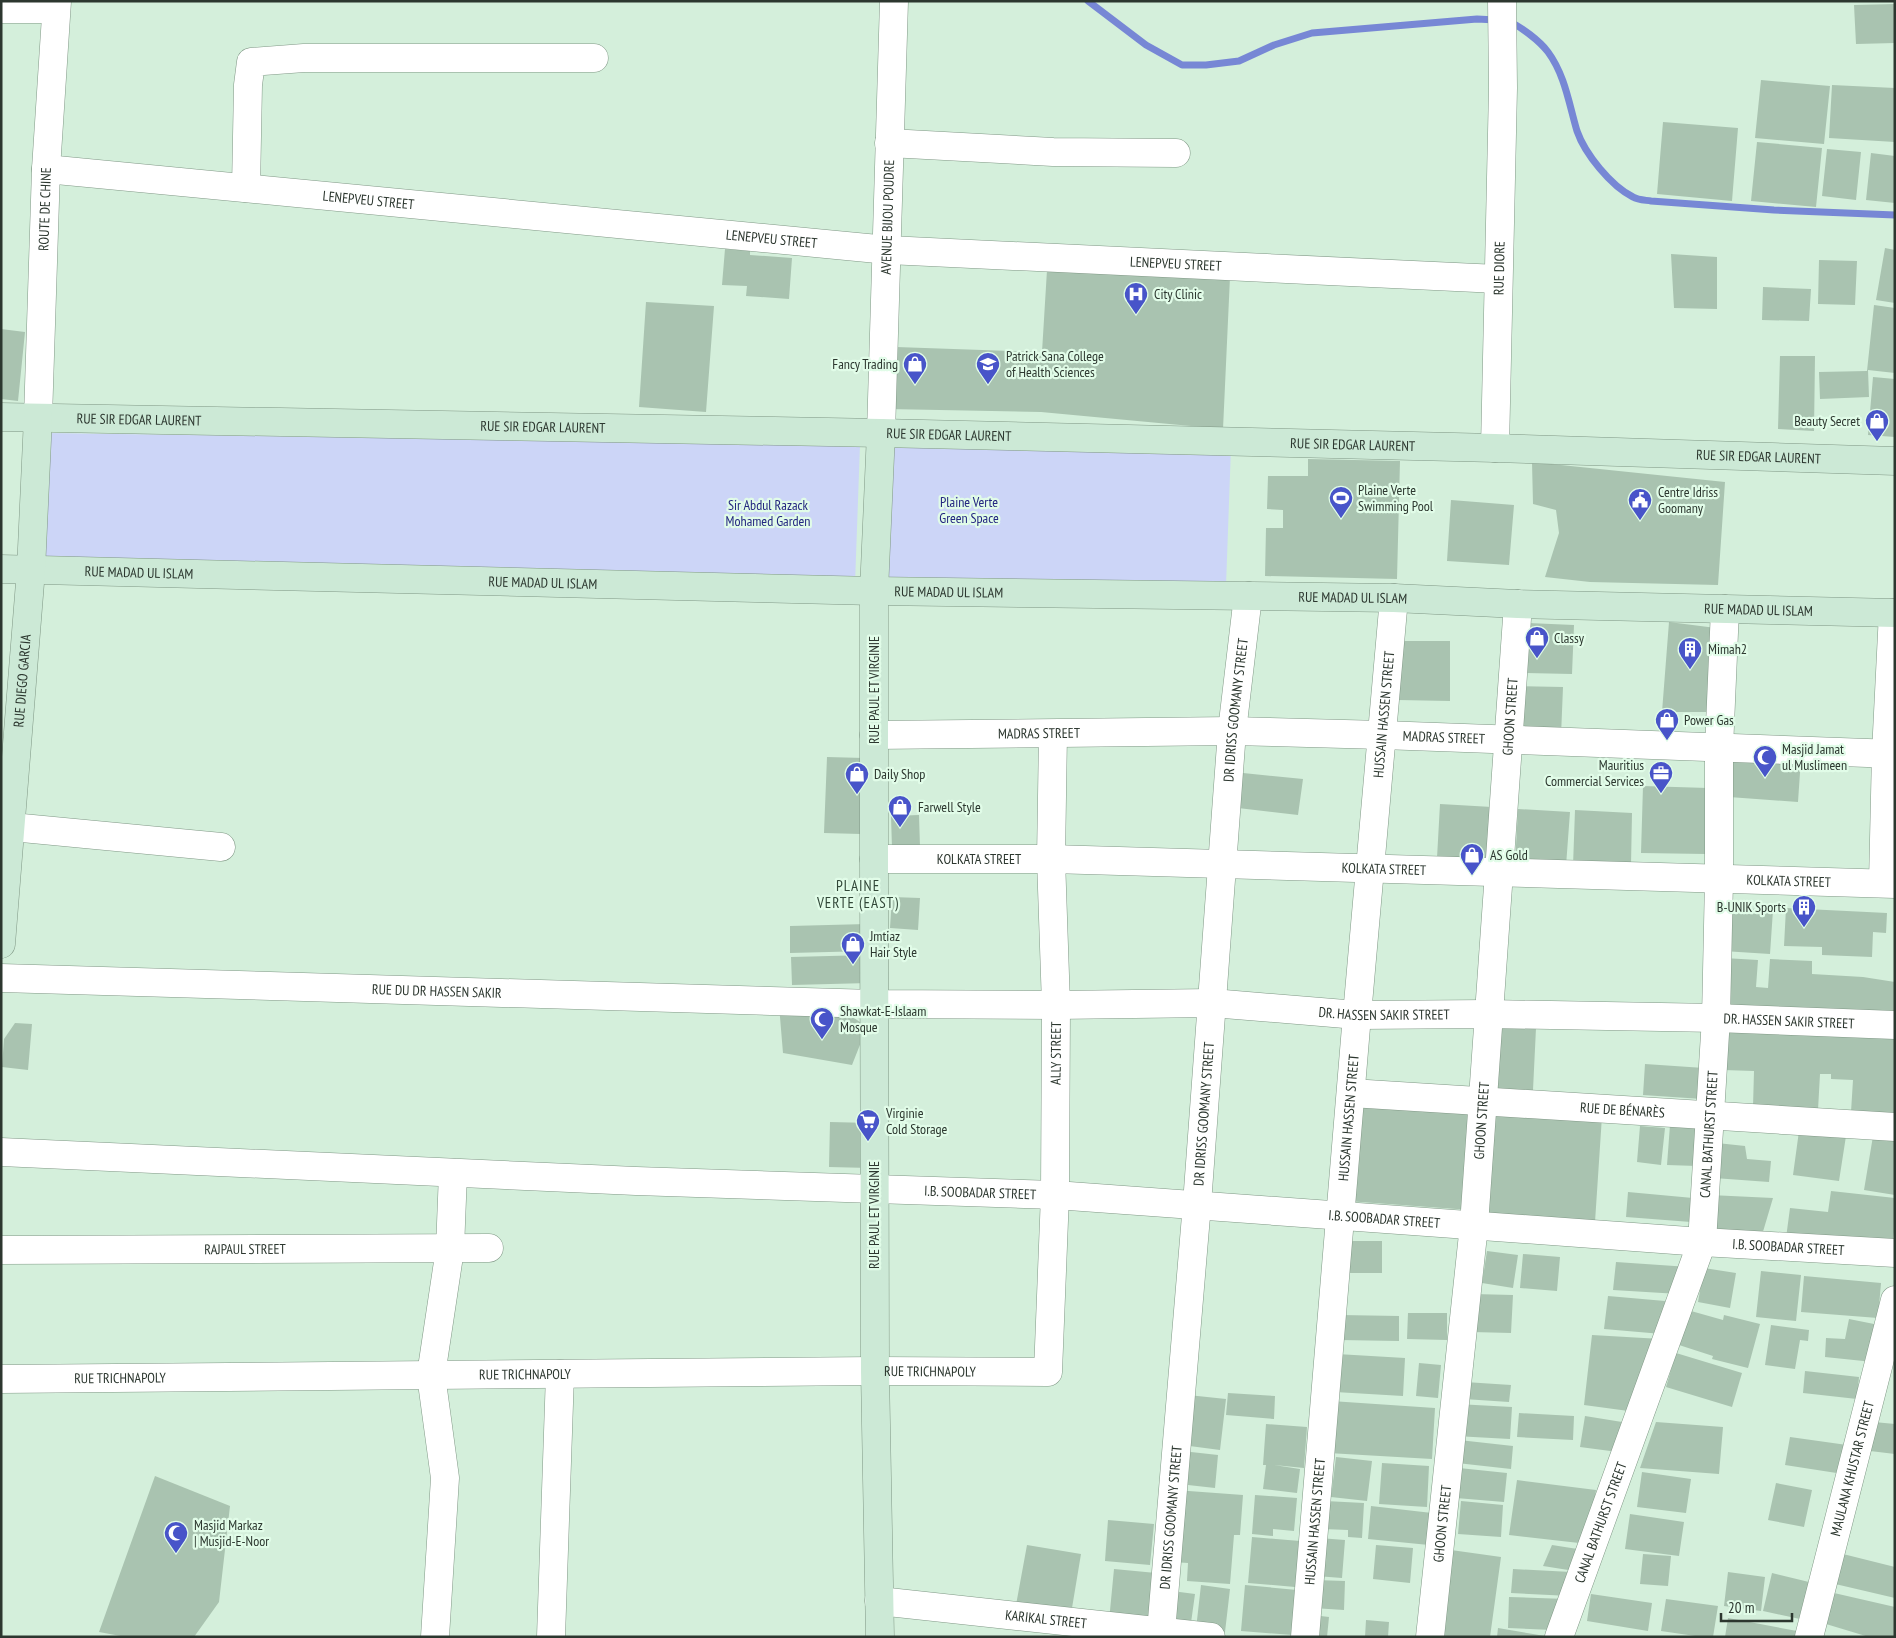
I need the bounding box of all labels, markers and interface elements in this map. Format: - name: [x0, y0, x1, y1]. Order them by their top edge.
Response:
- street label: AVENUE BIJOU POUDRE: [877, 159, 898, 275]
- street label: ROUTE DE CHINE: [34, 167, 55, 251]
- street label: LENEPVEU STREET: [322, 187, 416, 213]
- street label: LENEPVEU STREET: [725, 225, 819, 252]
- street label: RUE DIORE: [1489, 241, 1509, 295]
- street label: LENEPVEU STREET: [1130, 253, 1223, 275]
- hospital icon: City Clinic: [1123, 281, 1149, 315]
- place label: City Clinic: [1154, 285, 1202, 303]
- place label: Patrick Sana College of Health Sciences: [1006, 347, 1104, 381]
- shop icon: Fancy Trading: [902, 351, 928, 385]
- school or university icon: Patrick Sana College of Health Sciences: [975, 351, 1001, 385]
- place label: Fancy Trading: [832, 355, 898, 373]
- shop icon: Beauty Secret: [1864, 408, 1890, 442]
- street label: RUE SIR EDGAR LAURENT: [76, 409, 202, 430]
- place label: Beauty Secret: [1794, 412, 1860, 430]
- street label: RUE SIR EDGAR LAURENT: [480, 417, 606, 437]
- street label: RUE SIR EDGAR LAURENT: [886, 424, 1012, 445]
- street label: RUE SIR EDGAR LAURENT: [1290, 434, 1416, 455]
- street label: RUE SIR EDGAR LAURENT: [1696, 446, 1822, 468]
- place label: Plaine Verte Swimming Pool: [1358, 481, 1434, 515]
- place label: Centre Idriss Goomany: [1658, 483, 1718, 517]
- sports icon: Plaine Verte Swimming Pool: [1328, 485, 1354, 519]
- public building icon: Centre Idriss Goomany: [1627, 487, 1653, 521]
- park label: Plaine Verte Green Space: [939, 493, 999, 527]
- park label: Sir Abdul Razack Mohamed Garden: [726, 496, 810, 530]
- street label: RUE MADAD UL ISLAM: [84, 562, 194, 583]
- street label: RUE MADAD UL ISLAM: [488, 572, 598, 593]
- street label: RUE MADAD UL ISLAM: [894, 582, 1003, 602]
- street label: RUE MADAD UL ISLAM: [1298, 588, 1408, 608]
- street label: RUE MADAD UL ISLAM: [1704, 599, 1813, 620]
- shop icon: Classy: [1524, 625, 1550, 659]
- place label: Classy: [1554, 629, 1585, 647]
- street label: RUE DIEGO GARCIA: [9, 633, 35, 728]
- street label: RUE PAUL ET VIRGINIE: [865, 636, 883, 744]
- street label: DR IDRISS GOOMANY STREET: [1219, 636, 1252, 783]
- building icon: Mimah2: [1677, 636, 1703, 670]
- place label: Mimah2: [1708, 640, 1747, 658]
- street label: HUSSAIN HASSEN STREET: [1369, 649, 1398, 778]
- street label: GHOON STREET: [1498, 677, 1522, 756]
- shop icon: Power Gas: [1654, 707, 1680, 741]
- place label: Power Gas: [1684, 711, 1734, 729]
- street label: MADRAS STREET: [998, 724, 1081, 743]
- street label: MADRAS STREET: [1402, 727, 1486, 748]
- place label: Masjid Jamat ul Muslimeen: [1782, 740, 1847, 774]
- mosque icon: Masjid Jamat ul Muslimeen: [1752, 744, 1778, 778]
- place label: Mauritius Commercial Services: [1545, 756, 1644, 790]
- office icon: Mauritius Commercial Services: [1648, 760, 1674, 794]
- shop icon: Daily Shop: [844, 761, 870, 795]
- place label: Daily Shop: [874, 765, 925, 783]
- shop icon: Farwell Style: [887, 794, 913, 828]
- place label: Farwell Style: [918, 798, 981, 816]
- shop icon: AS Gold: [1459, 842, 1485, 876]
- place label: AS Gold: [1490, 846, 1528, 864]
- street label: KOLKATA STREET: [937, 850, 1022, 868]
- street label: KOLKATA STREET: [1341, 859, 1427, 879]
- street label: KOLKATA STREET: [1746, 871, 1832, 891]
- district label: PLAINE VERTE (EAST): [816, 876, 899, 912]
- building icon: B-UNIK Sports: [1791, 894, 1817, 928]
- place label: B-UNIK Sports: [1717, 898, 1786, 916]
- place label: Jmtiaz Hair Style: [869, 927, 917, 961]
- shop icon: Jmtiaz Hair Style: [840, 931, 866, 965]
- street label: RUE DU DR HASSEN SAKIR: [372, 980, 502, 1002]
- place label: Shawkat-E-Islaam Mosque: [840, 1002, 926, 1036]
- street label: DR. HASSEN SAKIR STREET: [1318, 1003, 1450, 1024]
- mosque icon: Shawkat-E-Islaam Mosque: [809, 1006, 835, 1040]
- street label: DR. HASSEN SAKIR STREET: [1723, 1009, 1856, 1032]
- street label: ALLY STREET: [1047, 1021, 1065, 1085]
- street label: DR IDRISS GOOMANY STREET: [1189, 1040, 1218, 1186]
- street label: HUSSAIN HASSEN STREET: [1334, 1053, 1363, 1182]
- street label: CANAL BATHURST STREET: [1696, 1069, 1722, 1198]
- street label: GHOON STREET: [1470, 1081, 1493, 1160]
- street label: RUE DE BÉNARÈS: [1580, 1098, 1665, 1122]
- place label: Virginie Cold Storage: [885, 1104, 948, 1138]
- supermarket icon: Virginie Cold Storage: [855, 1108, 881, 1142]
- street label: RUE PAUL ET VIRGINIE: [865, 1161, 883, 1269]
- street label: I.B. SOOBADAR STREET: [924, 1182, 1037, 1203]
- street label: I.B. SOOBADAR STREET: [1328, 1206, 1442, 1232]
- street label: I.B. SOOBADAR STREET: [1732, 1235, 1846, 1259]
- street label: RAJPAUL STREET: [204, 1240, 287, 1258]
- street label: RUE TRICHNAPOLY: [884, 1362, 977, 1381]
- street label: RUE TRICHNAPOLY: [479, 1365, 572, 1384]
- street label: RUE TRICHNAPOLY: [74, 1368, 167, 1387]
- street label: MAULANA KHUSTAR STREET: [1826, 1398, 1878, 1538]
- street label: DR IDRISS GOOMANY STREET: [1156, 1444, 1186, 1590]
- street label: HUSSAIN HASSEN STREET: [1300, 1457, 1329, 1586]
- street label: CANAL BATHURST STREET: [1570, 1459, 1631, 1585]
- street label: GHOON STREET: [1429, 1483, 1455, 1563]
- place label: Masjid Markaz | Musjid-E-Noor: [194, 1516, 269, 1550]
- mosque icon: Masjid Markaz | Musjid-E-Noor: [163, 1520, 189, 1554]
- scale bar: [1721, 1590, 1792, 1622]
- text: 20 m: [1728, 1598, 1754, 1617]
- street label: KARIKAL STREET: [1004, 1606, 1088, 1633]

